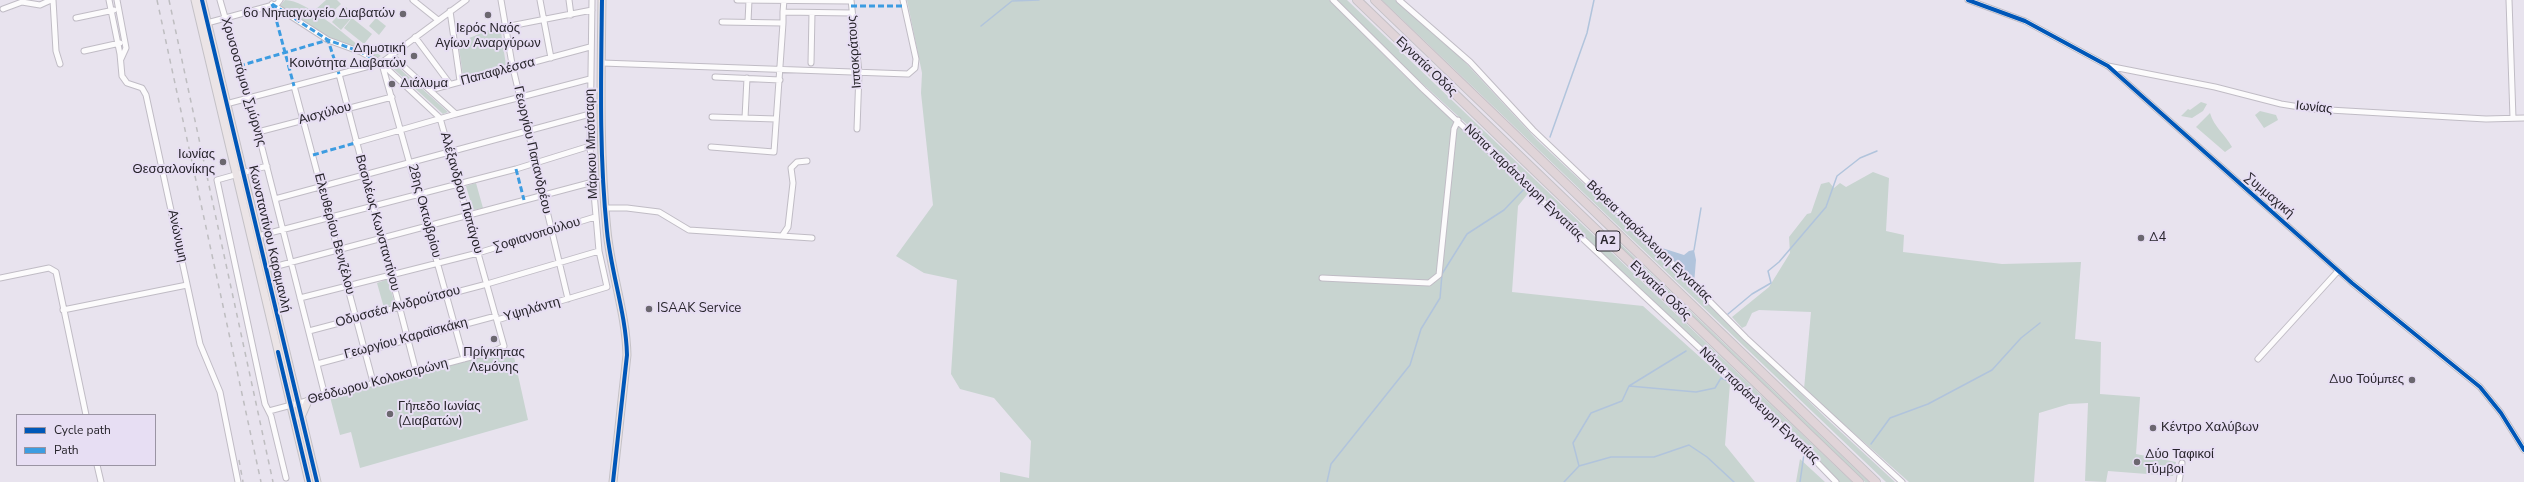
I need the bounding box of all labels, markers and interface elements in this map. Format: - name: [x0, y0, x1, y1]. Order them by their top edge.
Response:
- place label: 6ο Νηπιαγωγείο Διαβατών: [243, 6, 395, 22]
- marker: 6ο Νηπιαγωγείο Διαβατών: [398, 9, 408, 19]
- marker: Ιερός Ναός Αγίων Αναργύρων: [483, 10, 493, 20]
- street label: Ιπποκράτους: [845, 15, 865, 89]
- street label: Χρυσοστόμου Σμύρνης: [217, 16, 269, 148]
- place label: Ιερός Ναός Αγίων Αναργύρων: [435, 21, 541, 52]
- street label: Εγνατία Οδός: [1392, 34, 1460, 100]
- place label: Δημοτική Κοινότητα Διαβατών: [289, 41, 406, 72]
- marker: Δημοτική Κοινότητα Διαβατών: [409, 51, 419, 61]
- street label: Παπαφλέσσα: [459, 55, 537, 89]
- place label: Διάλυμα: [400, 76, 448, 92]
- marker: Διάλυμα: [387, 79, 397, 89]
- street label: Γεωργίου Παπανδρέου: [510, 84, 554, 216]
- street label: Μάρκου Μπότσαρη: [582, 89, 602, 199]
- street label: Ιωνίας: [2295, 98, 2333, 118]
- street label: Αισχύλου: [297, 99, 353, 129]
- street label: Νότια παράπλευρη Εγνατίας: [1461, 121, 1587, 245]
- street label: Αλέξανδρου Παπάγου: [436, 130, 486, 256]
- place label: Ιωνίας Θεσσαλονίκης: [133, 147, 215, 178]
- street label: Βασιλέως Κωνσταντίνου: [351, 153, 403, 293]
- marker: Ιωνίας Θεσσαλονίκης: [218, 157, 228, 167]
- street label: 28ης Οκτωβρίου: [404, 162, 444, 260]
- street label: Κωνσταντίνου Καραμανλή: [244, 164, 294, 314]
- street label: Συμμαχική: [2241, 170, 2297, 222]
- street label: Ελευθερίου Βενιζέλου: [310, 172, 358, 296]
- street label: Βόρεια παράπλευρη Εγνατίας: [1583, 178, 1715, 306]
- street label: Ανώνυμη: [164, 208, 190, 264]
- street label: Σοφιανοπούλου: [492, 214, 582, 256]
- place label: Δ4: [2149, 230, 2166, 246]
- road number: Α2: [1596, 231, 1620, 251]
- marker: Δ4: [2136, 233, 2146, 243]
- street label: Εγνατία Οδός: [1626, 258, 1694, 324]
- street label: Οδυσσέα Ανδρούτσου: [334, 283, 462, 331]
- street label: Υψηλάντη: [502, 295, 562, 325]
- place label: ISAAK Service: [657, 301, 741, 317]
- marker: ISAAK Service: [644, 304, 654, 314]
- street label: Γεωργίου Καραϊσκάκη: [343, 315, 469, 363]
- marker: Πρίγκηπας Λεμόνης: [489, 334, 499, 344]
- street label: Νότια παράπλευρη Εγνατίας: [1696, 344, 1822, 468]
- place label: Πρίγκηπας Λεμόνης: [463, 345, 525, 376]
- street label: Θεόδωρου Κολοκοτρώνη: [306, 356, 450, 408]
- place label: Δυο Τούμπες: [2329, 372, 2404, 388]
- marker: Δυο Τούμπες: [2407, 375, 2417, 385]
- place label: Γήπεδο Ιωνίας (Διαβατών): [398, 399, 481, 430]
- marker: Γήπεδο Ιωνίας (Διαβατών): [385, 409, 395, 419]
- legend: [16, 414, 156, 466]
- place label: Κέντρο Χαλύβων: [2161, 420, 2259, 436]
- text: Cycle path: [54, 422, 111, 438]
- marker: Κέντρο Χαλύβων: [2148, 423, 2158, 433]
- text: Path: [54, 442, 79, 458]
- place label: Δύο Ταφικοί Τύμβοι: [2145, 447, 2214, 478]
- marker: Δύο Ταφικοί Τύμβοι: [2132, 457, 2142, 467]

